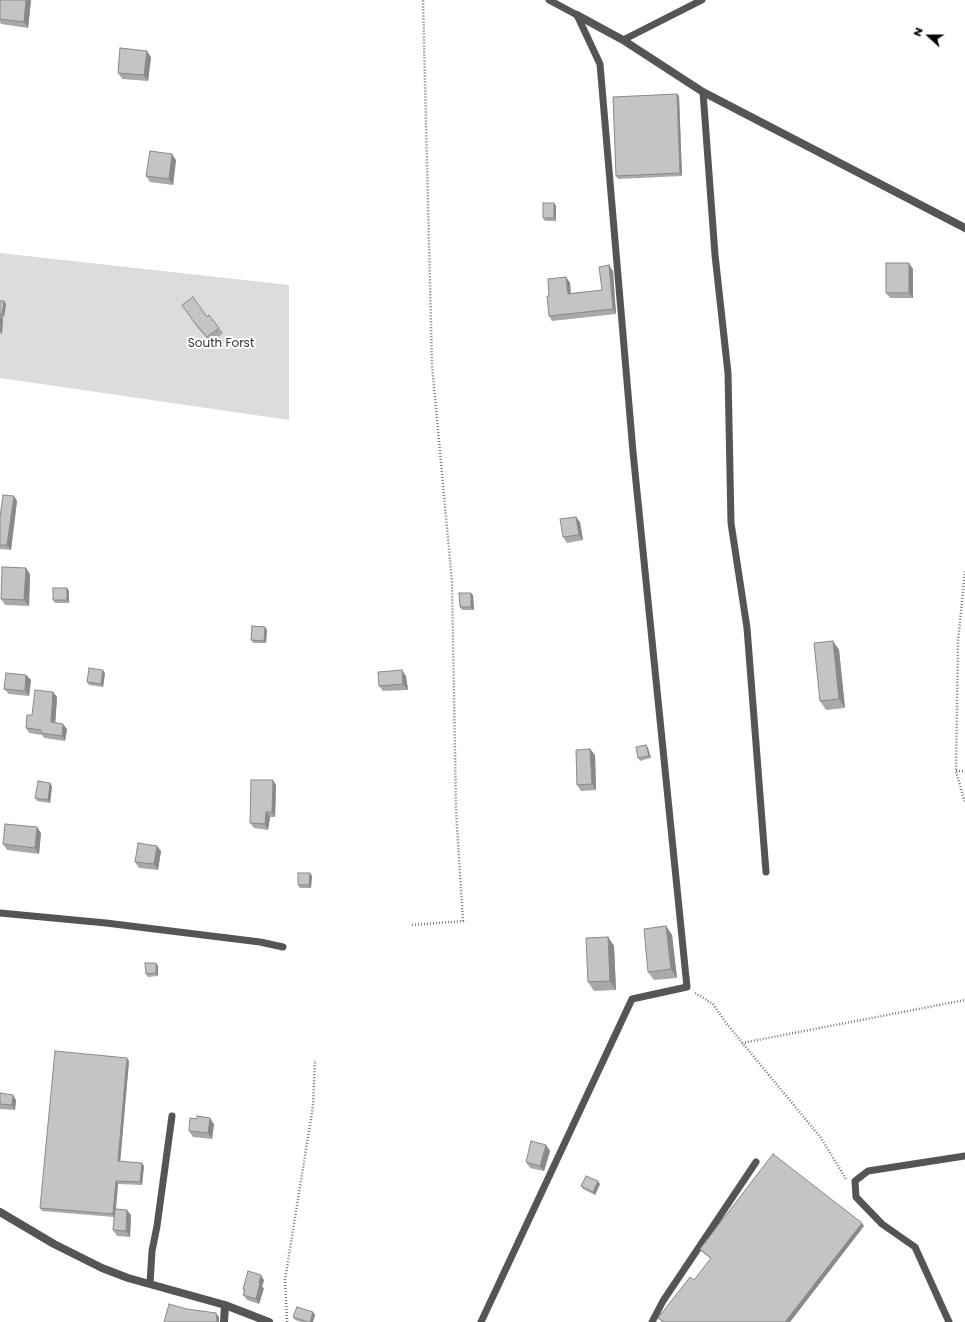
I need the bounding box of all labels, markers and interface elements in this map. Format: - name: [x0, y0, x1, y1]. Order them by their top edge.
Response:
- north arrow: [909, 16, 949, 56]
- text: N: [909, 25, 927, 38]
- park label: South Forst: [188, 337, 254, 351]

